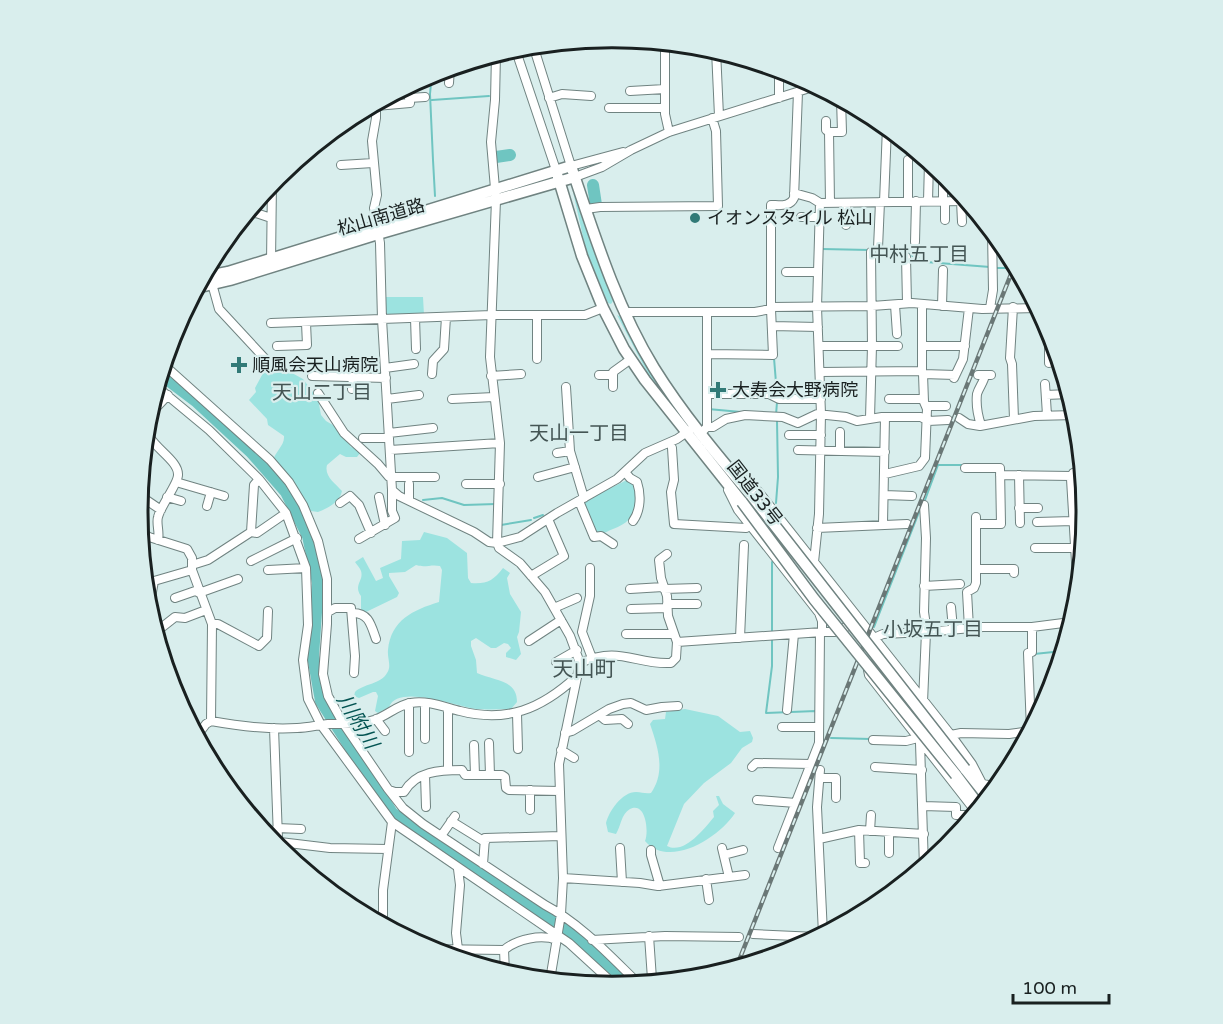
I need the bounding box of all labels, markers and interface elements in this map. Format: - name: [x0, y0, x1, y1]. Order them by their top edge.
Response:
- street label: 松山南道路: [335, 194, 427, 240]
- place label: イオンスタイル 松山: [707, 207, 873, 229]
- marker: イオンスタイル 松山: [688, 211, 702, 225]
- district label: 中村五丁目: [869, 243, 969, 267]
- place label: 順風会天山病院: [252, 354, 378, 376]
- marker: 順風会天山病院: [230, 356, 248, 374]
- place label: 大寿会大野病院: [732, 379, 858, 401]
- district label: 天山二丁目: [272, 381, 372, 405]
- marker: 大寿会大野病院: [709, 381, 727, 399]
- district label: 天山一丁目: [529, 422, 629, 446]
- street label: 国道33号: [723, 456, 787, 530]
- district label: 小坂五丁目: [883, 618, 983, 642]
- district label: 天山町: [553, 657, 616, 682]
- water label: 川附川: [331, 690, 384, 755]
- scale bar: [1013, 967, 1109, 1005]
- text: 100 m: [1022, 977, 1077, 999]

